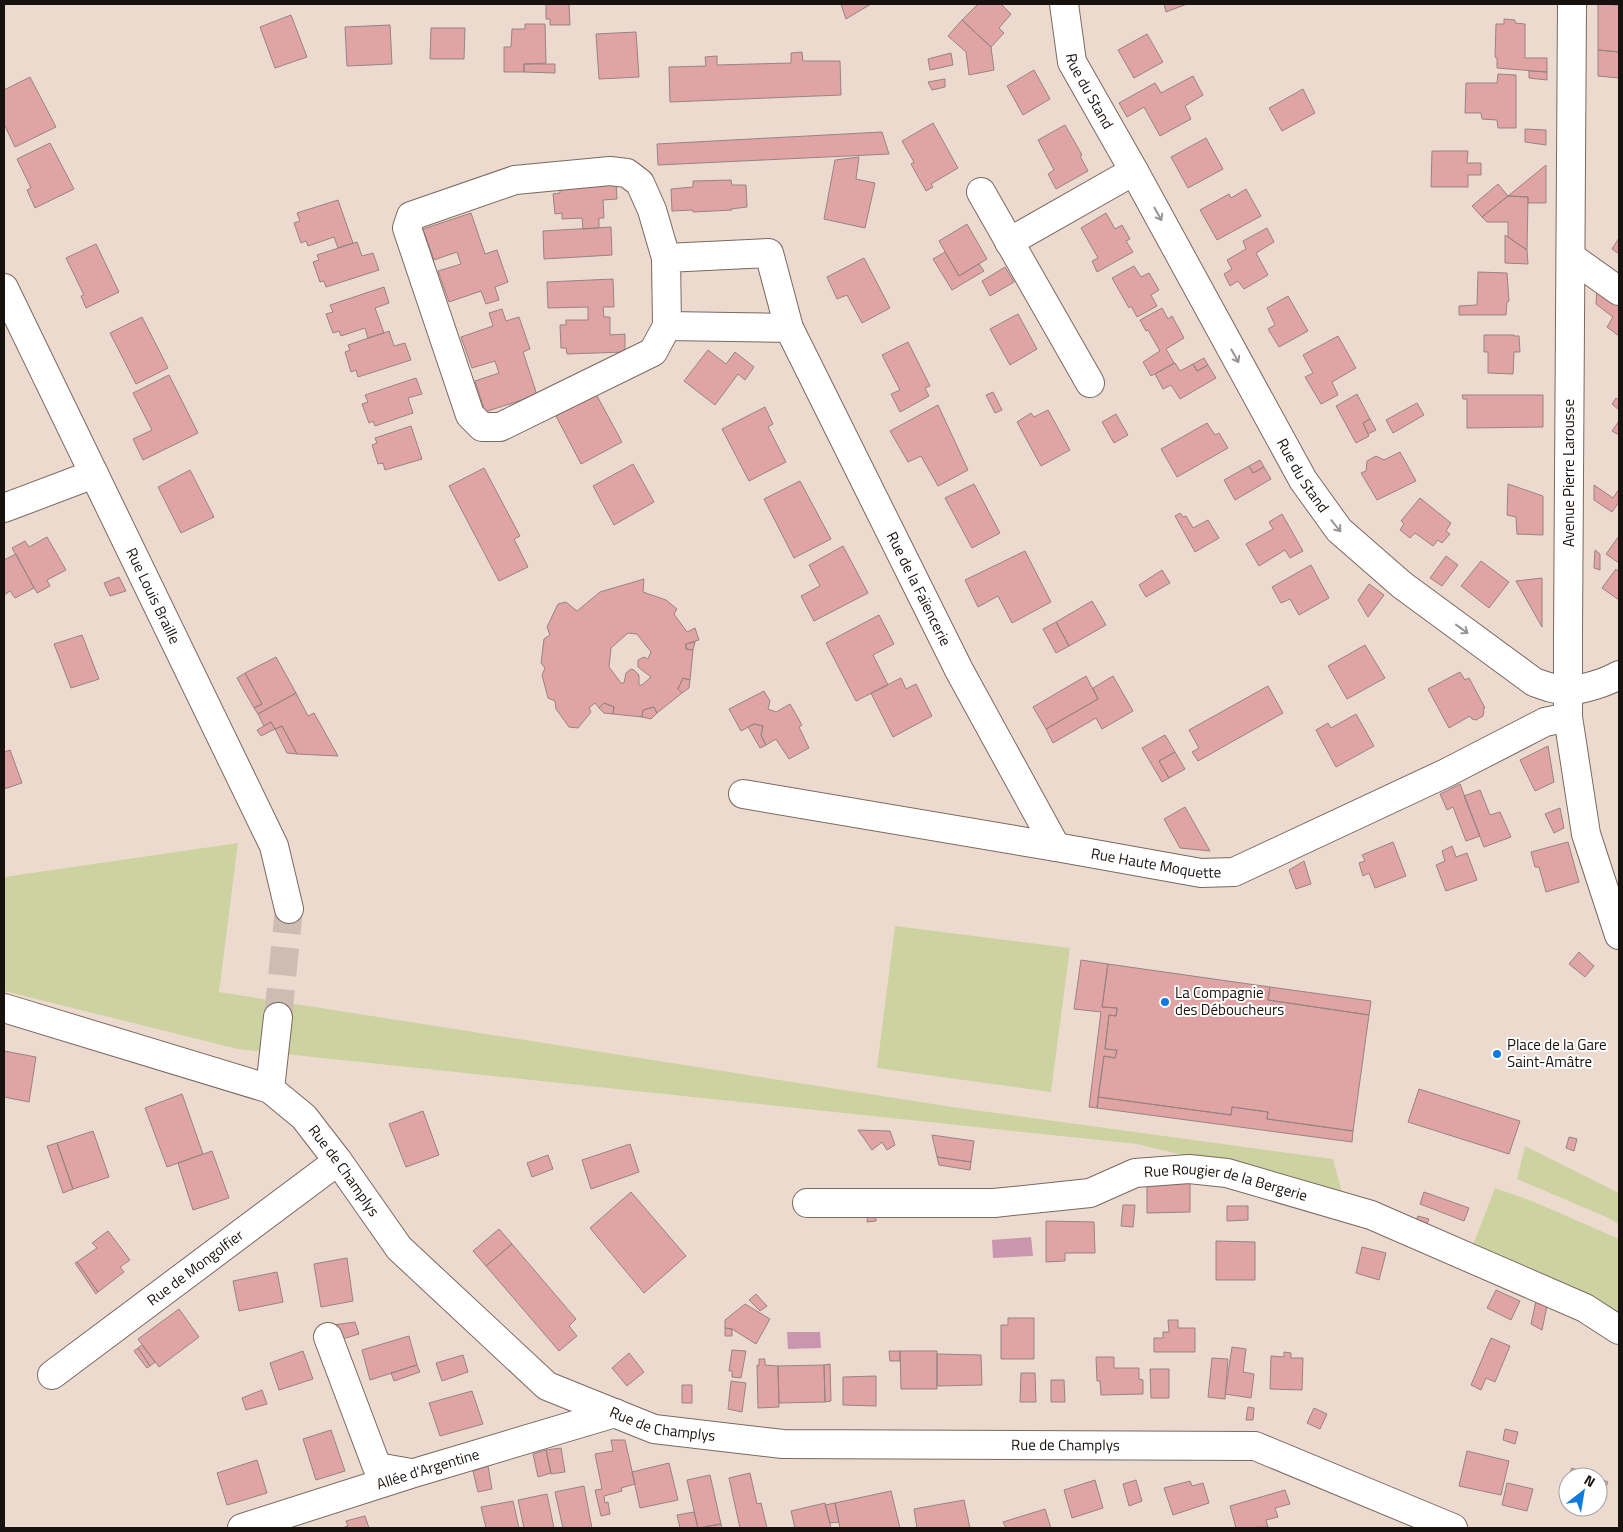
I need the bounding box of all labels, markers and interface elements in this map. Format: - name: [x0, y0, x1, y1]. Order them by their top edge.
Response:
- street label: Rue du Stand: [1060, 52, 1120, 133]
- one-way arrow: [1153, 206, 1163, 220]
- one-way arrow: [1231, 349, 1241, 363]
- street label: Avenue Pierre Larousse: [1557, 399, 1580, 547]
- street label: Rue du Stand: [1271, 434, 1335, 517]
- one-way arrow: [1331, 519, 1342, 532]
- street label: Rue de la Faïencerie: [881, 527, 957, 650]
- street label: Rue Louis Braille: [120, 544, 187, 648]
- one-way arrow: [1454, 624, 1468, 634]
- street label: Rue Haute Moquette: [1089, 841, 1221, 884]
- place label: La Compagnie des Déboucheurs: [1175, 981, 1284, 1021]
- marker: La Compagnie des Déboucheurs: [1159, 996, 1171, 1008]
- place label: Place de la Gare Saint-Amâtre: [1507, 1033, 1607, 1073]
- marker: Place de la Gare Saint-Amâtre: [1491, 1048, 1503, 1060]
- street label: Rue de Champlys: [303, 1120, 386, 1221]
- street label: Rue Rougier de la Bergerie: [1143, 1157, 1310, 1207]
- street label: Rue de Mongolfier: [142, 1224, 248, 1311]
- street label: Rue de Champlys: [606, 1400, 717, 1447]
- street label: Rue de Champlys: [1011, 1433, 1120, 1456]
- street label: Allée d'Argentine: [373, 1442, 482, 1495]
- north arrow: [1558, 1467, 1608, 1517]
- text: N: [1580, 1469, 1600, 1492]

